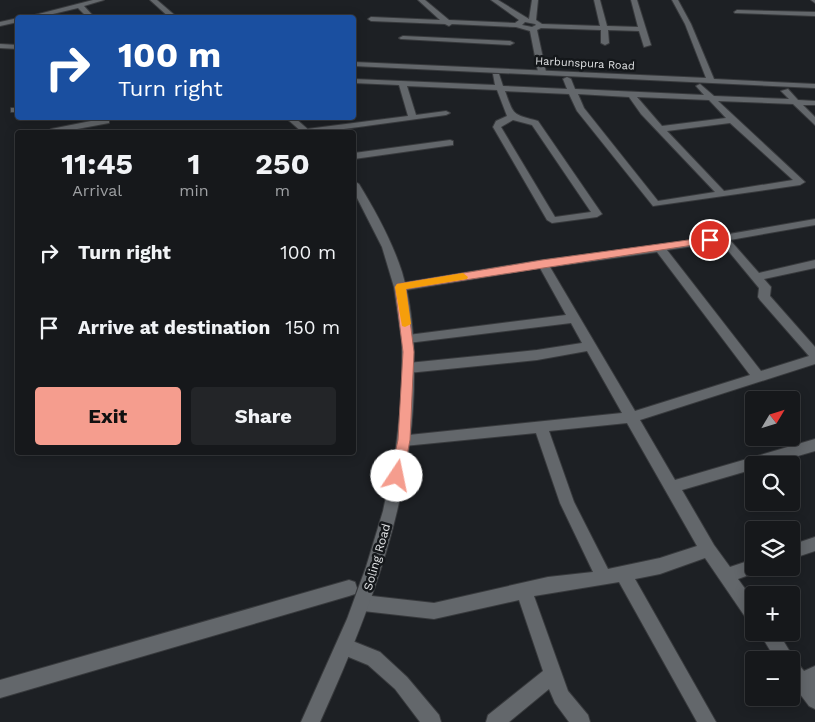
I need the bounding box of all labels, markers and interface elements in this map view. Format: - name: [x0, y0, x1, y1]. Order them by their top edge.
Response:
- text: 100 m: [118, 34, 221, 76]
- icon: right: [35, 35, 100, 100]
- street label: Harbunspura Road: [535, 54, 635, 73]
- text: Turn right: [118, 76, 223, 101]
- text: 11:45: [61, 146, 133, 181]
- text: 1: [188, 146, 201, 181]
- text: 250: [255, 146, 310, 181]
- text: Arrival: [72, 181, 122, 200]
- text: min: [179, 181, 209, 200]
- text: m: [275, 181, 290, 200]
- pin: [689, 219, 731, 261]
- icon: arrive: [696, 226, 724, 254]
- icon: right: [35, 239, 63, 267]
- text: Turn right: [78, 241, 171, 264]
- text: 100 m: [280, 241, 336, 264]
- icon: arrive: [35, 314, 63, 342]
- text: Arrive at destination: [78, 316, 270, 339]
- text: 150 m: [285, 316, 340, 339]
- button: Exit: [35, 387, 181, 445]
- button: Share: [191, 387, 336, 445]
- north arrow: [745, 391, 800, 446]
- map controls: [745, 391, 800, 706]
- position arrow: [370, 449, 422, 501]
- button: search: [745, 456, 800, 511]
- button: layers: [745, 521, 800, 576]
- street label: Soling Road: [361, 522, 393, 592]
- button: +: [745, 586, 800, 641]
- button: −: [745, 651, 800, 706]

